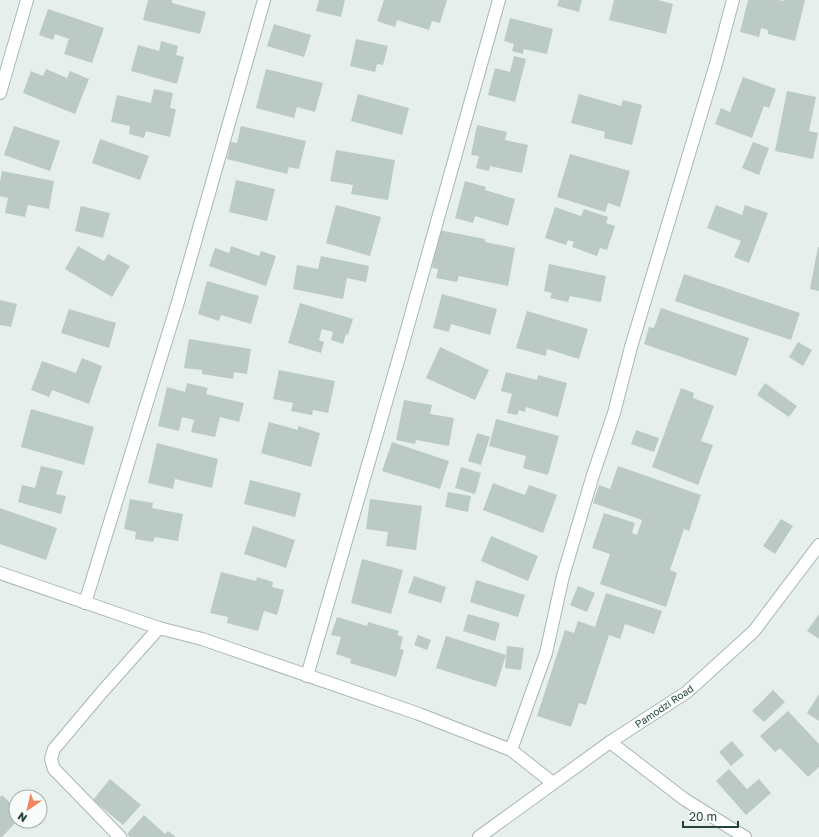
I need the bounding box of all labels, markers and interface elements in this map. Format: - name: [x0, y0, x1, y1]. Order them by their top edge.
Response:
- street label: Pamodzi Road: [633, 682, 695, 730]
- north arrow: [8, 789, 48, 829]
- scale bar: [683, 803, 738, 829]
- text: 20 m: [689, 809, 717, 824]
- text: N: [15, 810, 29, 825]

